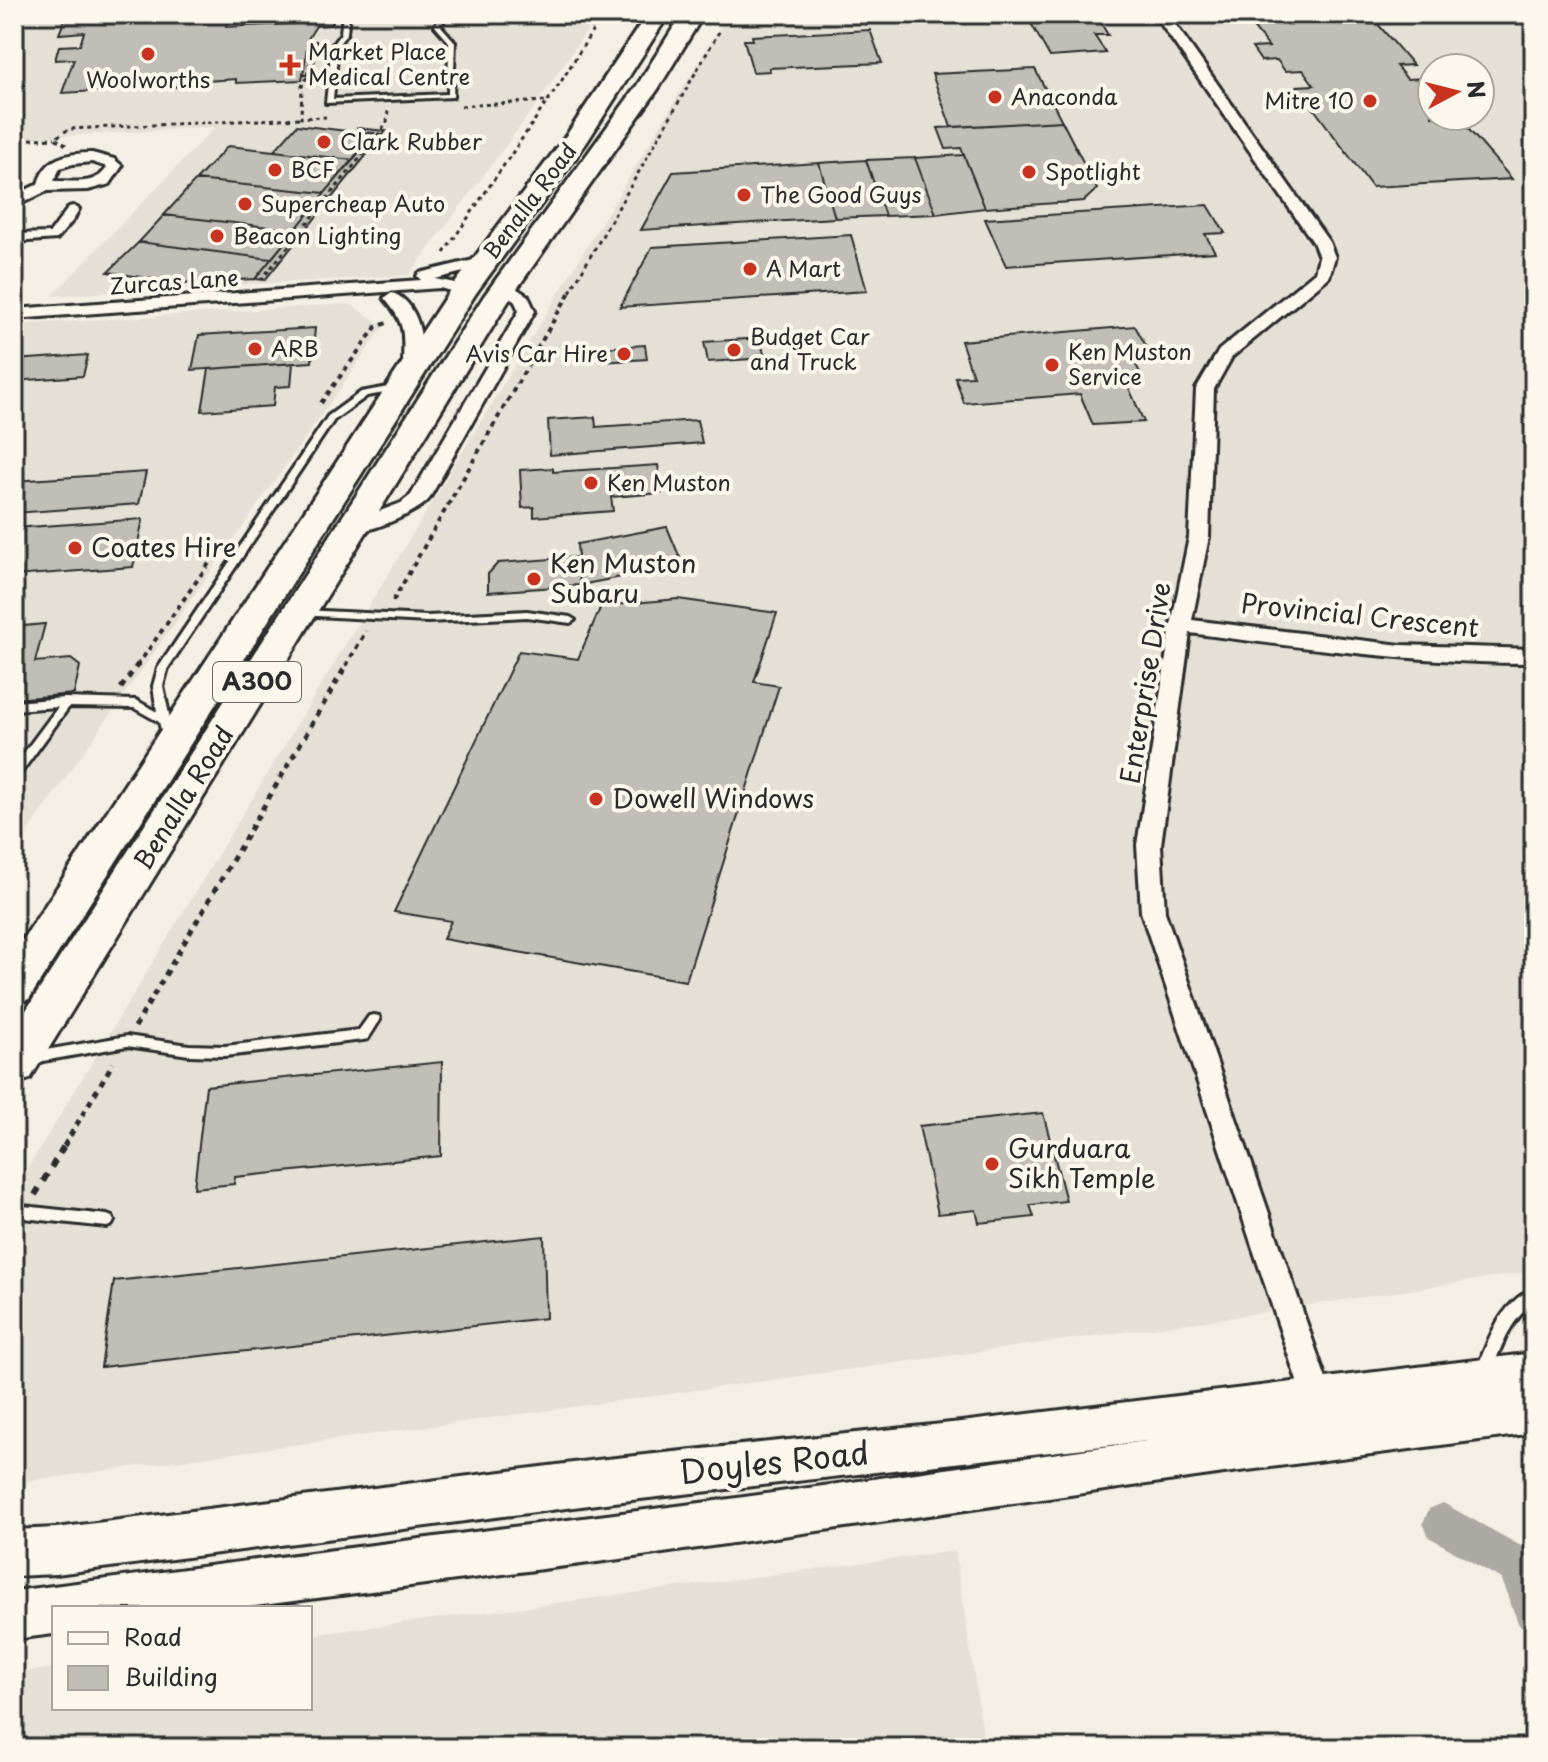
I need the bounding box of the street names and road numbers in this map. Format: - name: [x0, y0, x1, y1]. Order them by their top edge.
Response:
- street label: Benalla Road: [474, 135, 584, 265]
- street label: Zurcas Lane: [108, 260, 239, 301]
- street label: Enterprise Drive: [1109, 579, 1180, 786]
- street label: Provincial Crescent: [1239, 583, 1481, 646]
- road number: A300: [213, 662, 301, 702]
- street label: Benalla Road: [123, 718, 243, 877]
- street label: Doyles Road: [676, 1427, 871, 1495]

